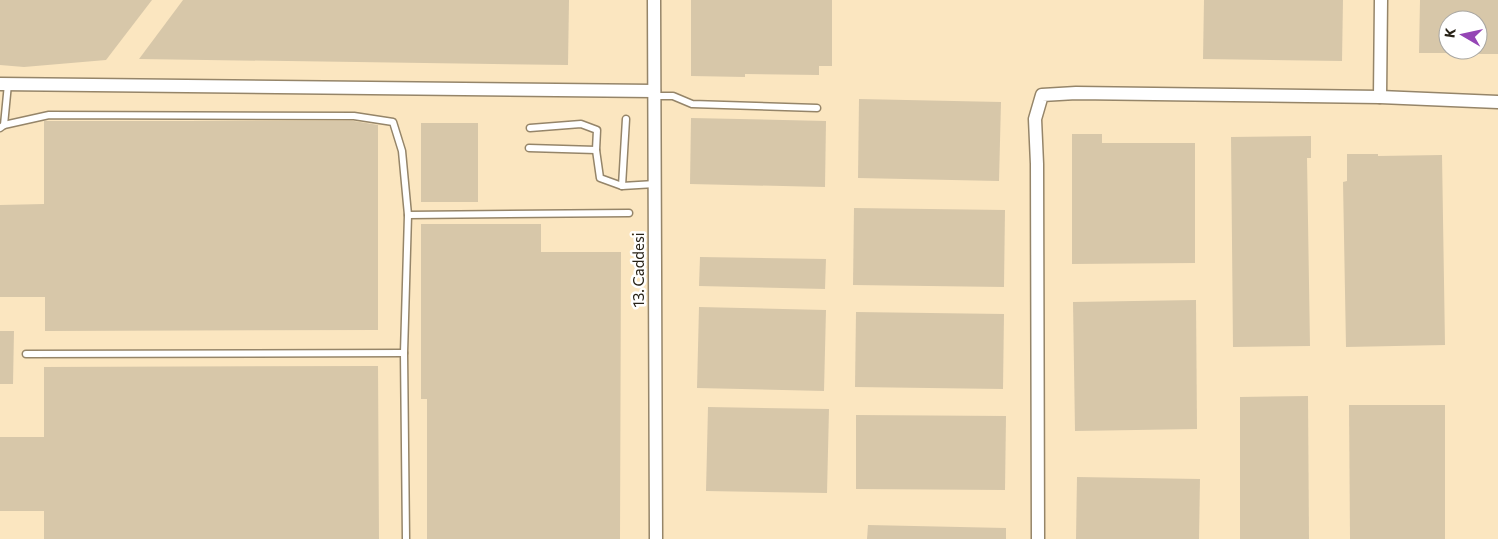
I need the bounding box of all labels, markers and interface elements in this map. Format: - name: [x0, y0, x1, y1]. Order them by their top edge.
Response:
- north arrow: [1438, 10, 1488, 60]
- text: K: [1441, 27, 1459, 39]
- street label: 13. Caddesi: [629, 232, 647, 308]

